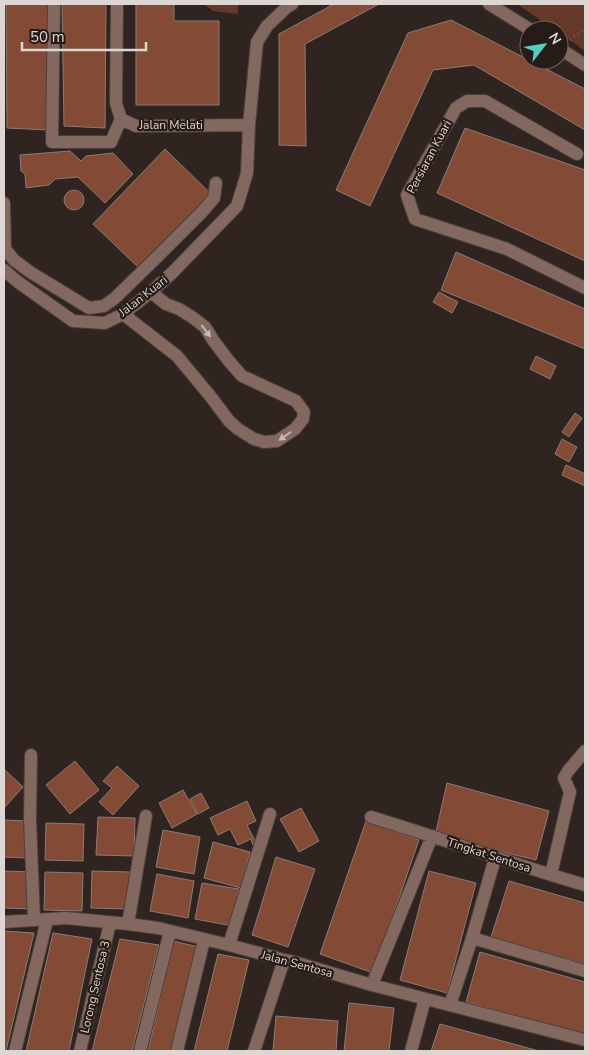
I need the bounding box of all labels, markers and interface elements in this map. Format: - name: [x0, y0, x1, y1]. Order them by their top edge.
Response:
- scale bar: [22, 20, 146, 52]
- north arrow: [519, 20, 569, 70]
- text: 50 m: [30, 27, 65, 47]
- text: N: [544, 29, 566, 48]
- street label: Jalan Melati: [138, 117, 203, 133]
- street label: Persiaran Kuari: [403, 118, 455, 196]
- street label: Jalan Kuari: [115, 272, 171, 321]
- one-way arrow: [201, 324, 211, 338]
- one-way arrow: [278, 431, 292, 441]
- street label: Tingkat Sentosa: [445, 834, 533, 876]
- street label: Lorong Sentosa 3: [77, 939, 113, 1035]
- street label: Jalan Sentosa: [258, 946, 335, 981]

